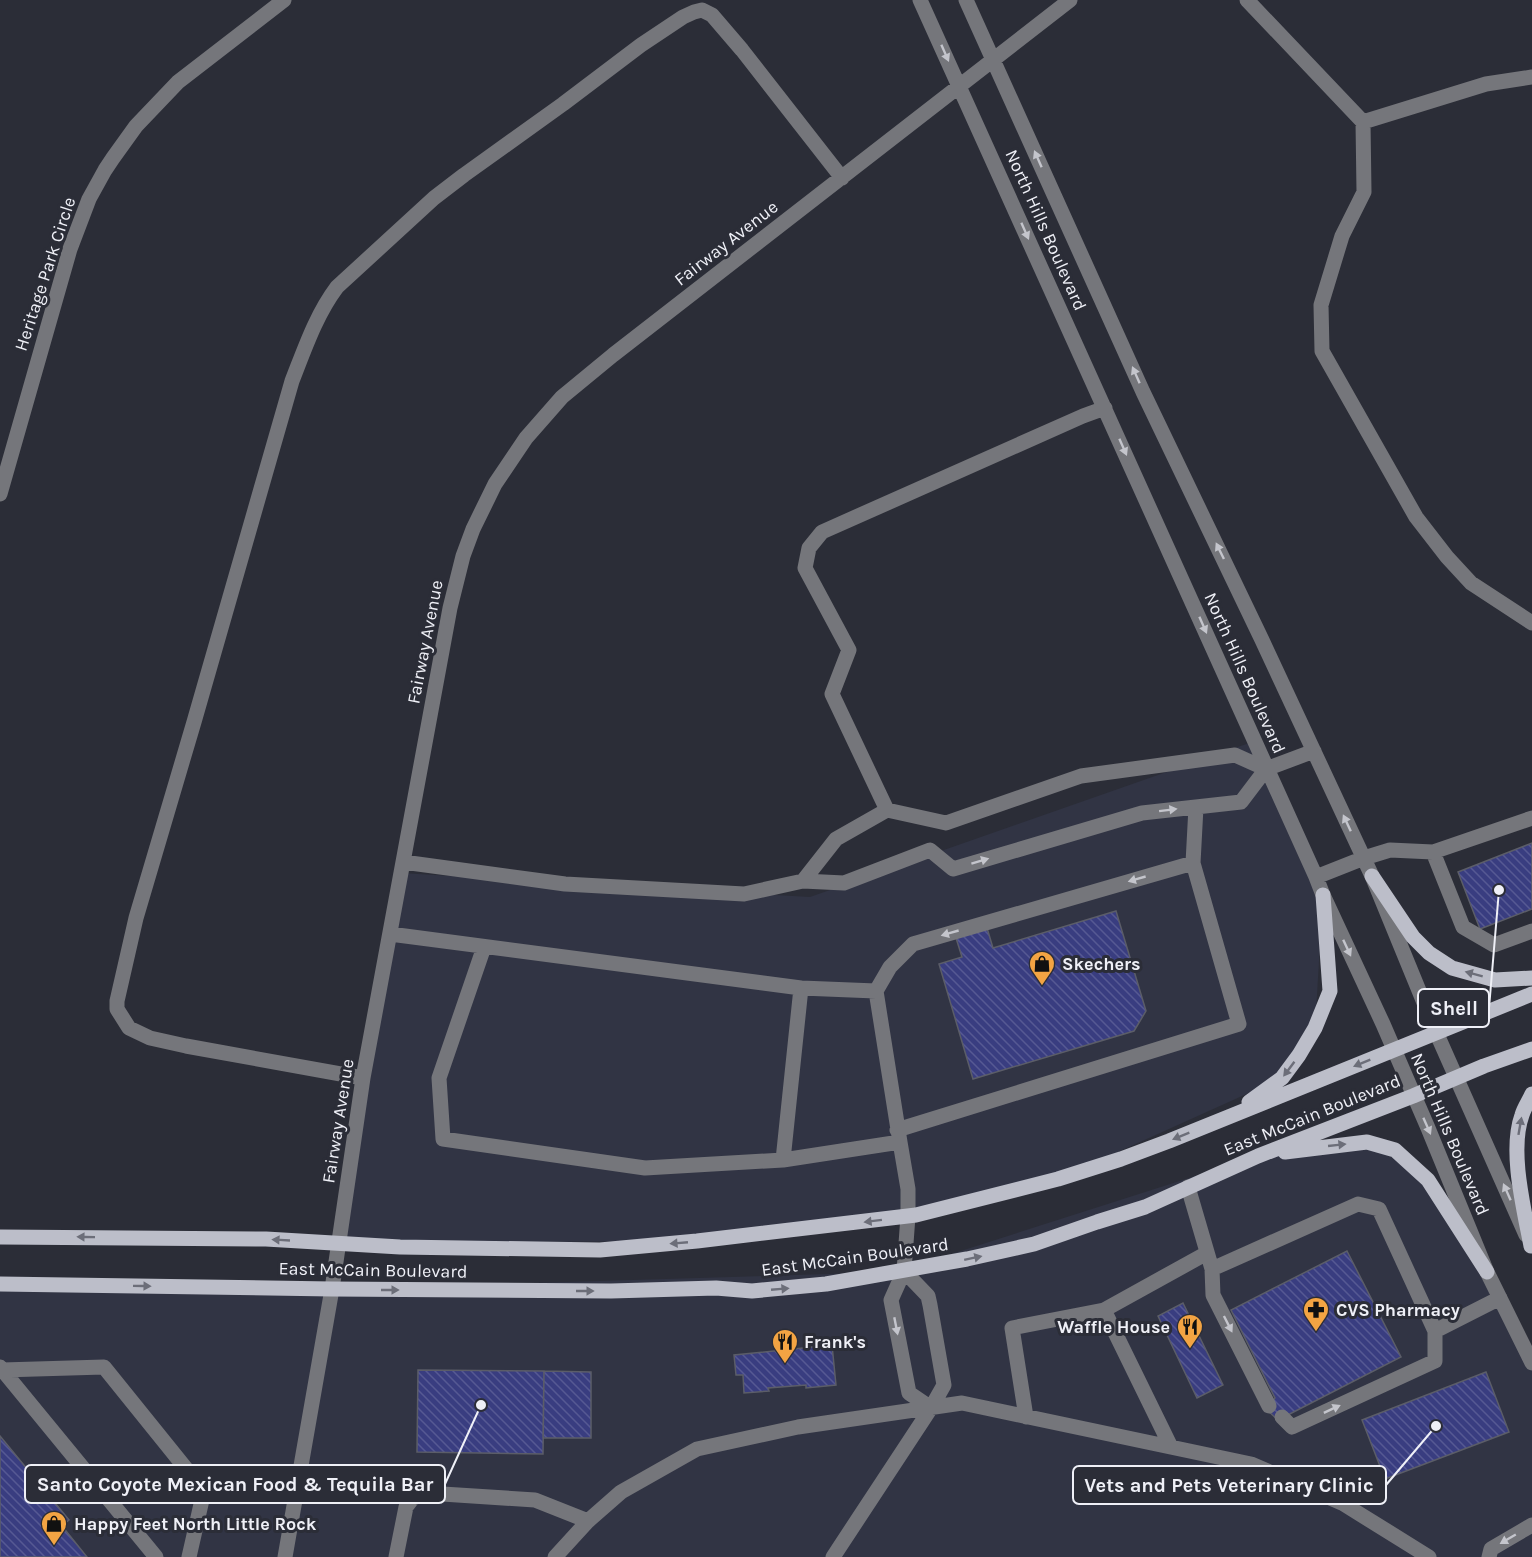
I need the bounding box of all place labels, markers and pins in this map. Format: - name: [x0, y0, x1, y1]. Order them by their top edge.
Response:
- shop icon: Skechers: [1027, 949, 1057, 987]
- place label: Skechers: [1062, 953, 1141, 975]
- callout: Shell: [1418, 989, 1489, 1027]
- pharmacy icon: CVS Pharmacy: [1301, 1295, 1331, 1333]
- place label: CVS Pharmacy: [1336, 1299, 1460, 1321]
- restaurant icon: Waffle House: [1175, 1312, 1205, 1350]
- place label: Waffle House: [1057, 1316, 1170, 1338]
- restaurant icon: Frank's: [770, 1327, 800, 1365]
- place label: Frank's: [804, 1331, 866, 1353]
- callout: Santo Coyote Mexican Food & Tequila Bar: [25, 1465, 445, 1503]
- callout: Vets and Pets Veterinary Clinic: [1073, 1466, 1386, 1504]
- shop icon: Happy Feet North Little Rock: [39, 1509, 69, 1547]
- place label: Happy Feet North Little Rock: [74, 1513, 317, 1535]

